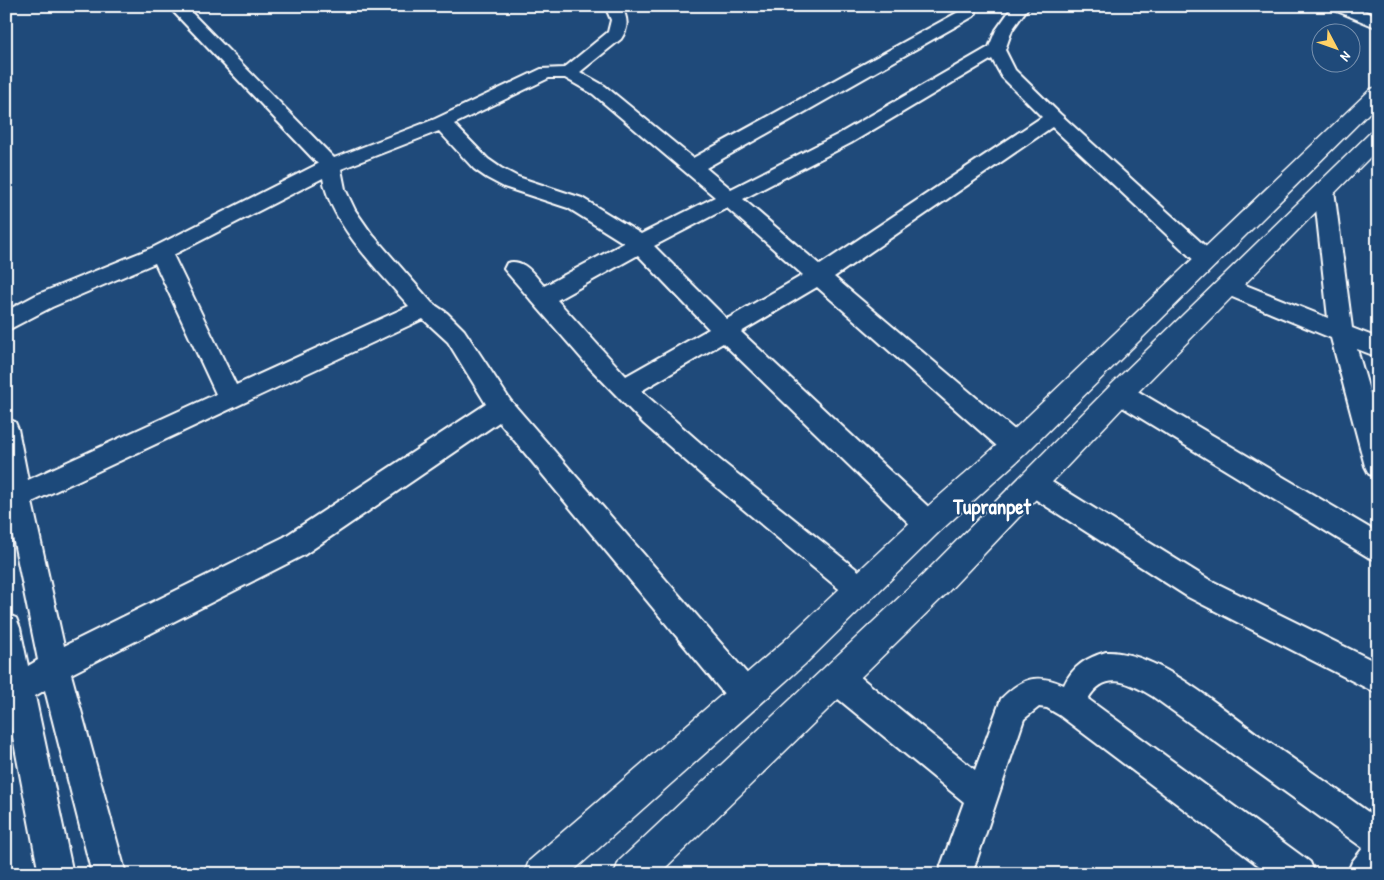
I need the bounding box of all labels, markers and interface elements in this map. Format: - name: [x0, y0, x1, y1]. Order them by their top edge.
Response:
- north arrow: [1312, 22, 1362, 72]
- text: N: [1336, 48, 1356, 66]
- district label: Tupranpet: [952, 492, 1032, 522]

